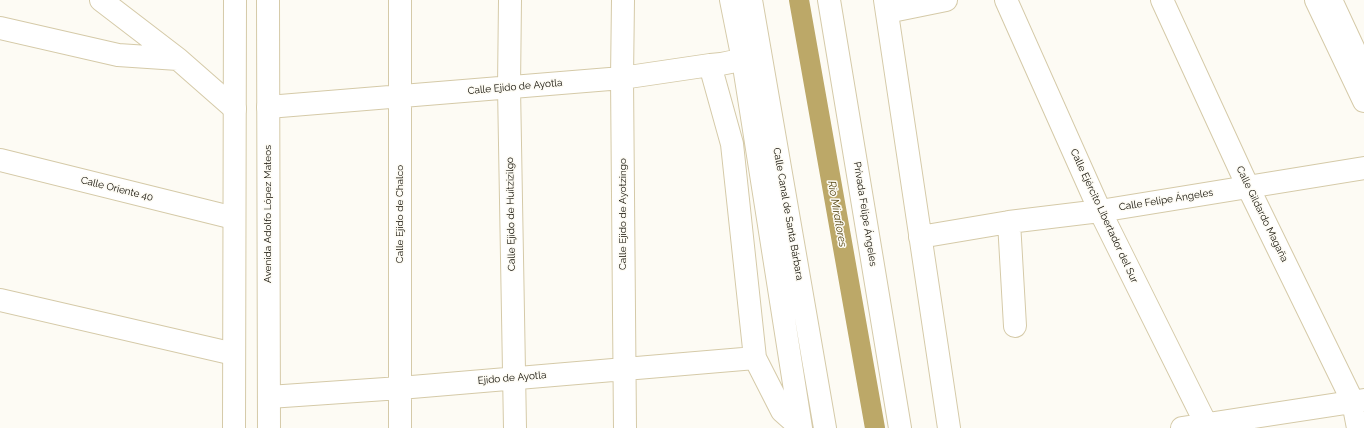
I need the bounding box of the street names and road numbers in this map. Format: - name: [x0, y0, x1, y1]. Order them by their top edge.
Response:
- street label: Calle Ejido de Ayotla: [467, 77, 563, 97]
- street label: Avenida Adolfo López Mateos: [262, 145, 274, 283]
- street label: Calle Canal de Santa Bárbara: [770, 147, 806, 281]
- street label: Calle Ejército Libertador del Sur: [1068, 147, 1140, 285]
- street label: Calle Ejido de Huitzizilgo: [504, 157, 518, 271]
- street label: Calle Ejido de Ayotzingo: [617, 158, 629, 270]
- street label: Privada Felipe Ángeles: [851, 161, 879, 267]
- street label: Calle Gildardo Magaña: [1234, 164, 1290, 264]
- street label: Calle Ejido de Chalco: [394, 165, 406, 263]
- street label: Calle Oriente 40: [80, 174, 154, 204]
- street label: Calle Felipe Ángeles: [1118, 187, 1214, 213]
- street label: Ejido de Ayotla: [477, 369, 547, 387]

